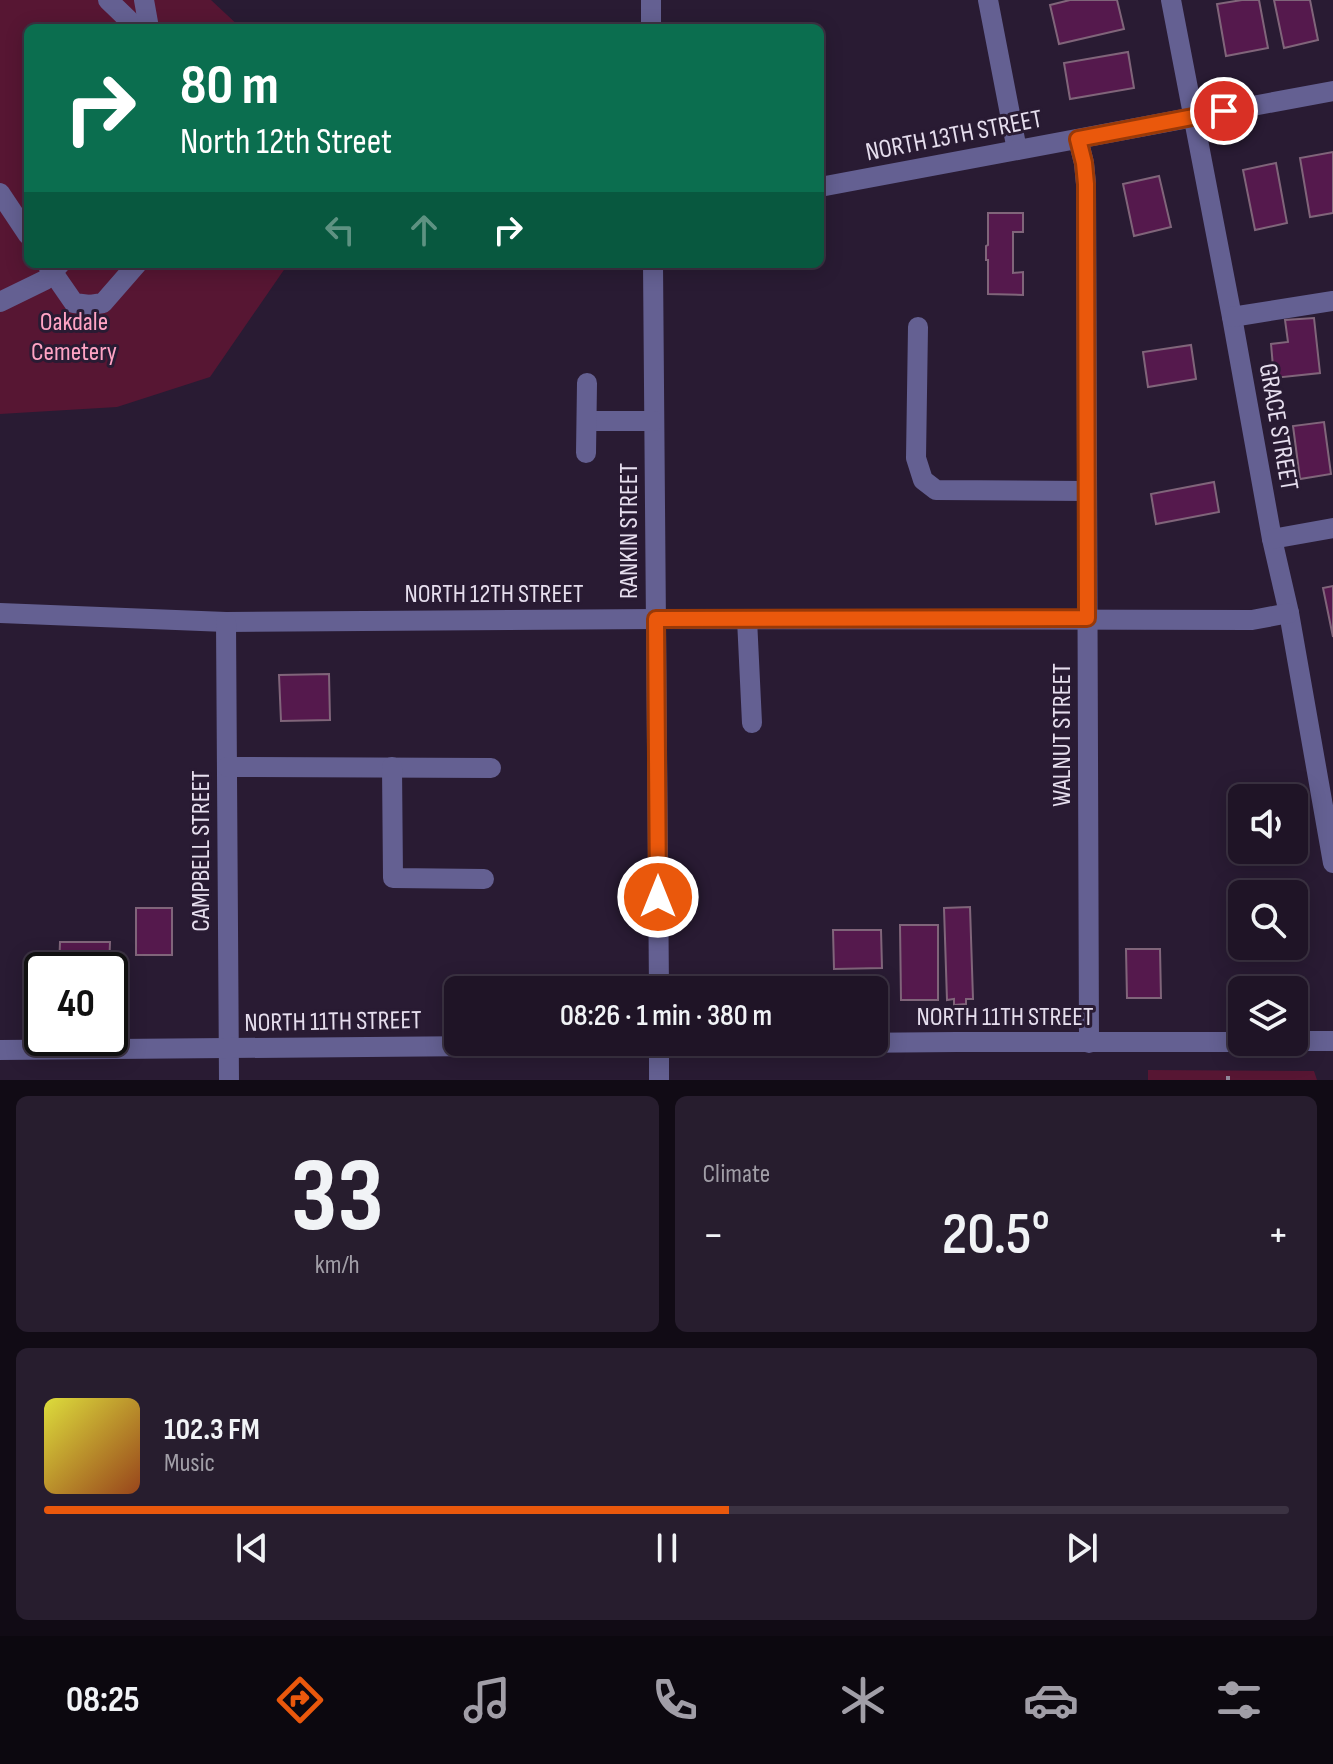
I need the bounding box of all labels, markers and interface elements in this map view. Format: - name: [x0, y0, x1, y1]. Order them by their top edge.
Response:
- text: 80 m: [180, 53, 279, 120]
- icon: right: [48, 56, 152, 160]
- pin: [1190, 77, 1258, 145]
- icon: arrive: [1202, 89, 1246, 133]
- street label: NORTH 13TH STREET: [863, 104, 1045, 168]
- text: North 12th Street: [180, 121, 392, 164]
- icon: left: [318, 208, 362, 252]
- icon: ahead: [402, 208, 446, 252]
- icon: right: [486, 208, 530, 252]
- park label: Oakdale Cemetery: [31, 307, 117, 368]
- street label: GRACE STREET: [1252, 361, 1304, 493]
- street label: RANKIN STREET: [614, 463, 645, 599]
- street label: NORTH 12TH STREET: [404, 579, 584, 610]
- street label: WALNUT STREET: [1047, 663, 1078, 807]
- street label: CAMPBELL STREET: [186, 770, 217, 932]
- map controls: [1228, 784, 1308, 1056]
- button: sound: [1228, 784, 1308, 864]
- position arrow: [616, 855, 700, 939]
- button: search: [1228, 880, 1308, 960]
- speed limit sign: 40: [24, 952, 128, 1056]
- button: layers: [1228, 976, 1308, 1056]
- text: 08:26 · 1 min · 380 m: [560, 998, 772, 1034]
- street label: NORTH 11TH STREET: [916, 1002, 1094, 1033]
- street label: NORTH 11TH STREET: [244, 1005, 422, 1039]
- text: 33: [291, 1135, 384, 1260]
- text: Climate: [703, 1159, 770, 1190]
- text: 20.5°: [942, 1199, 1050, 1271]
- text: −: [703, 1209, 724, 1262]
- text: +: [1267, 1209, 1289, 1262]
- text: km/h: [315, 1250, 360, 1281]
- text: 102.3 FM: [164, 1412, 260, 1448]
- text: Music: [164, 1448, 215, 1479]
- icon: previous: [230, 1526, 274, 1570]
- icon: pause: [645, 1526, 689, 1570]
- icon: next: [1060, 1526, 1104, 1570]
- icon: directions: [272, 1672, 328, 1728]
- icon: music: [459, 1672, 515, 1728]
- icon: phone: [647, 1672, 703, 1728]
- icon: climate: [835, 1672, 891, 1728]
- icon: car: [1023, 1672, 1079, 1728]
- icon: filters: [1211, 1672, 1267, 1728]
- text: 08:25: [66, 1679, 140, 1722]

